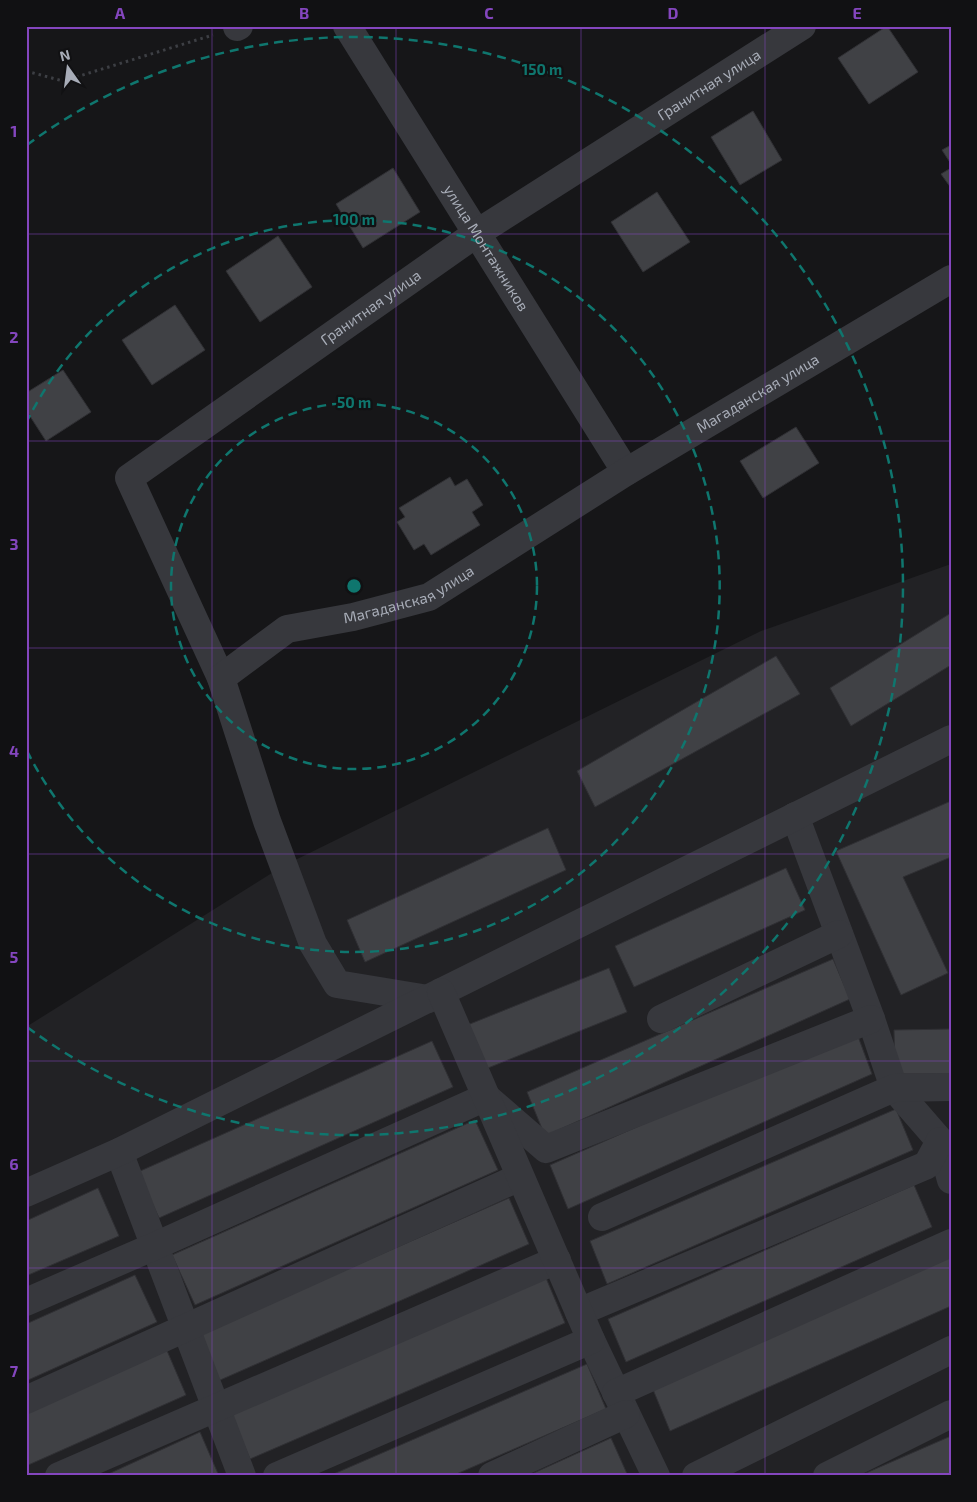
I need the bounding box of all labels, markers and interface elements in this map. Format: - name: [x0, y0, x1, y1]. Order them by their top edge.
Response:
- text: A: [115, 3, 126, 22]
- text: B: [299, 3, 309, 22]
- text: C: [484, 3, 494, 22]
- text: D: [668, 3, 679, 22]
- text: E: [852, 3, 862, 22]
- north arrow: [42, 42, 92, 92]
- text: N: [58, 45, 72, 64]
- street label: Гранитная улица: [654, 45, 764, 124]
- text: 150 m: [522, 60, 562, 78]
- text: 1: [11, 121, 17, 140]
- street label: улица Монтажников: [440, 181, 533, 314]
- text: 100 m: [333, 210, 375, 228]
- street label: Гранитная улица: [317, 265, 424, 348]
- text: 2: [9, 327, 19, 346]
- street label: Магаданская улица: [693, 349, 822, 436]
- text: 50 m: [337, 393, 371, 411]
- text: 3: [9, 534, 19, 553]
- street label: Магаданская улица: [342, 561, 477, 627]
- centre of rings: [345, 577, 363, 595]
- text: 4: [9, 741, 19, 760]
- text: 5: [10, 947, 19, 966]
- text: 6: [9, 1154, 19, 1173]
- text: 7: [10, 1361, 19, 1380]

